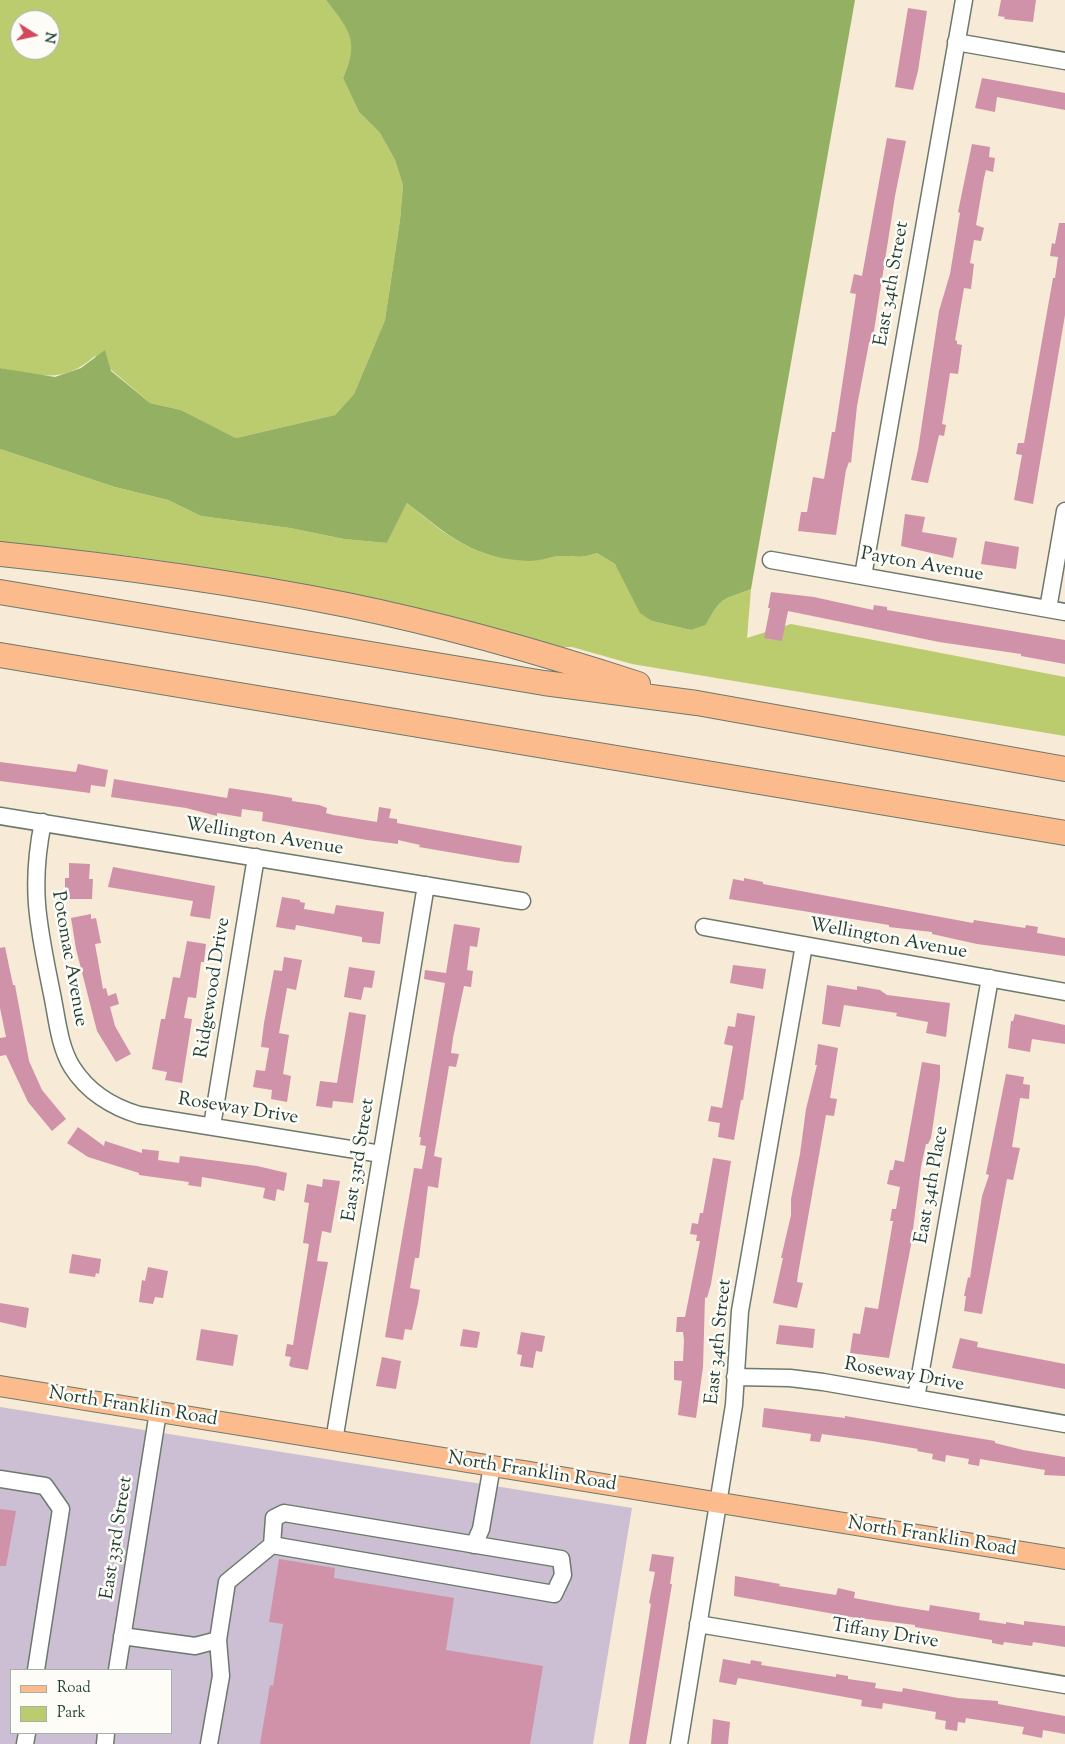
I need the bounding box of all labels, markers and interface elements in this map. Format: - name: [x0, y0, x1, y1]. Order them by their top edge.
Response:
- north arrow: [10, 10, 60, 60]
- text: N: [38, 30, 60, 45]
- street label: East 34th Street: [871, 220, 915, 348]
- street label: Payton Avenue: [859, 544, 985, 588]
- street label: Wellington Avenue: [183, 814, 345, 862]
- street label: Potomac Avenue: [45, 889, 91, 1029]
- street label: Wellington Avenue: [807, 915, 969, 965]
- street label: Ridgewood Drive: [192, 916, 236, 1060]
- street label: Roseway Drive: [176, 1089, 300, 1131]
- street label: East 33rd Street: [339, 1097, 381, 1223]
- street label: East 34th Place: [911, 1124, 955, 1246]
- street label: East 34th Street: [702, 1278, 738, 1406]
- street label: Roseway Drive: [842, 1354, 966, 1398]
- street label: North Franklin Road: [47, 1383, 219, 1433]
- street label: North Franklin Road: [446, 1448, 618, 1498]
- street label: East 33rd Street: [97, 1475, 139, 1601]
- street label: North Franklin Road: [846, 1513, 1018, 1563]
- street label: Tiffany Drive: [830, 1615, 940, 1655]
- legend: [10, 1669, 172, 1734]
- text: Road: [57, 1678, 91, 1699]
- text: Park: [57, 1703, 86, 1724]

